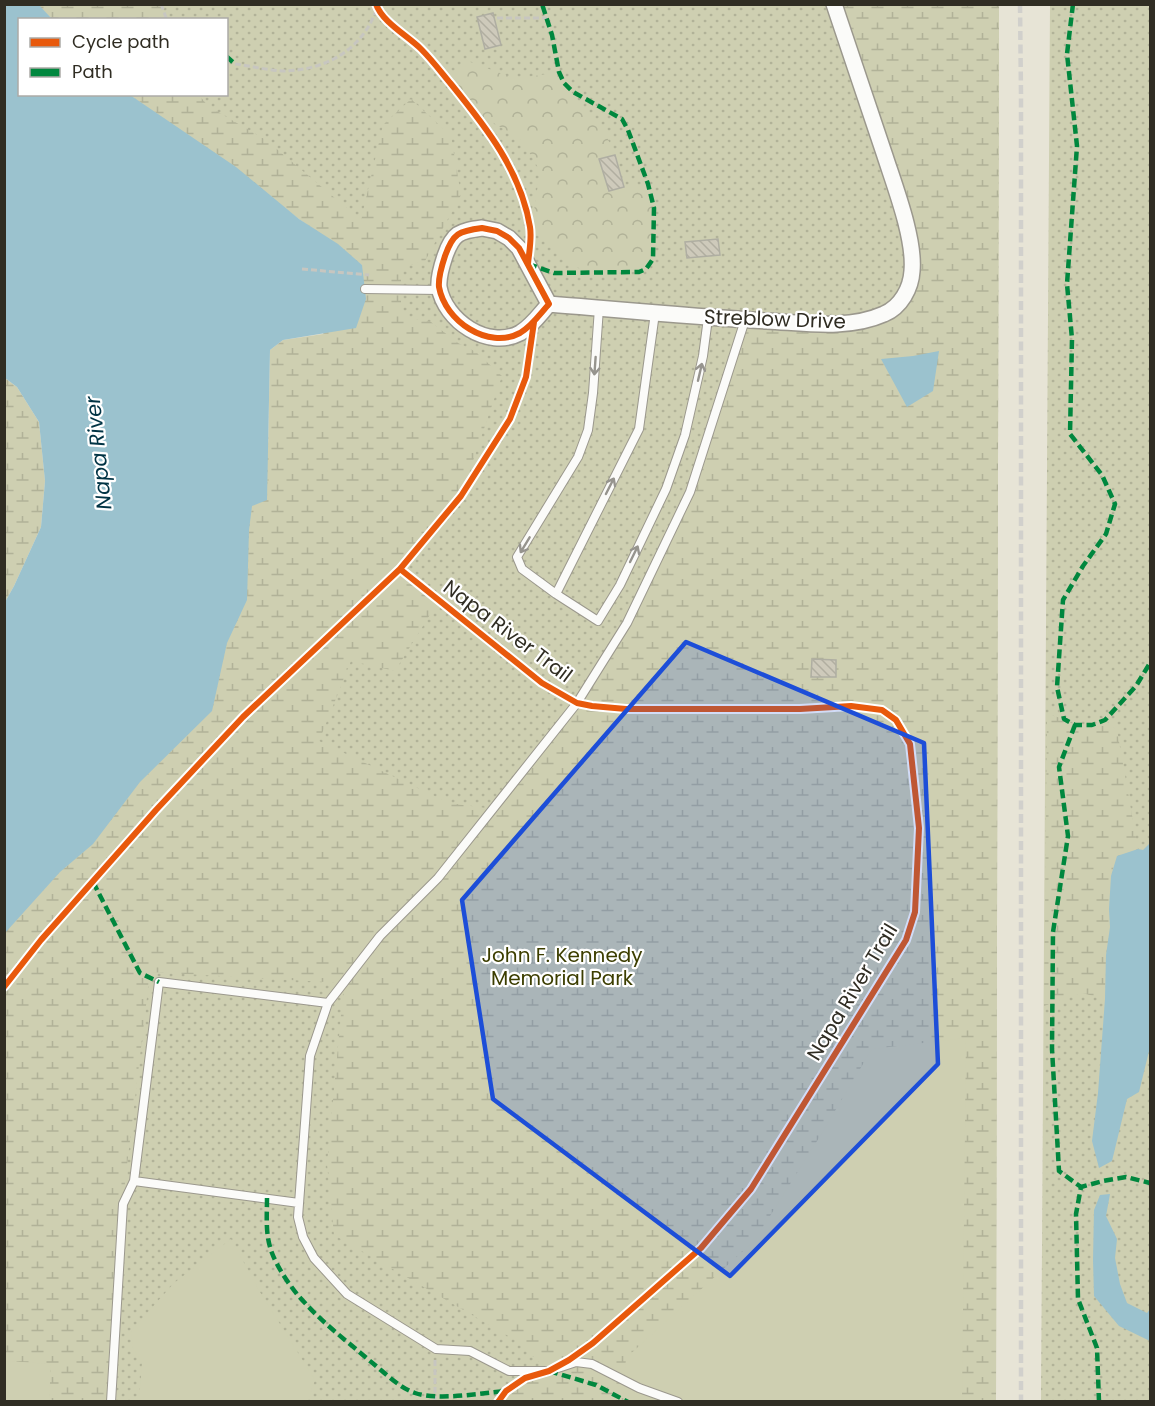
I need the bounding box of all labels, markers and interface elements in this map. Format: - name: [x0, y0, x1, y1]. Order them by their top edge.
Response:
- legend: [18, 18, 228, 96]
- text: Cycle path: [72, 29, 170, 54]
- text: Path: [72, 59, 113, 84]
- street label: Streblow Drive: [704, 303, 846, 335]
- one-way arrow: [589, 356, 600, 376]
- one-way arrow: [694, 362, 706, 381]
- water label: Napa River: [77, 394, 118, 511]
- one-way arrow: [605, 477, 617, 495]
- one-way arrow: [519, 536, 531, 553]
- one-way arrow: [629, 546, 641, 564]
- street label: Napa River Trail: [438, 573, 578, 689]
- street label: Napa River Trail: [800, 918, 904, 1066]
- park label: John F. Kennedy Memorial Park: [481, 941, 643, 992]

